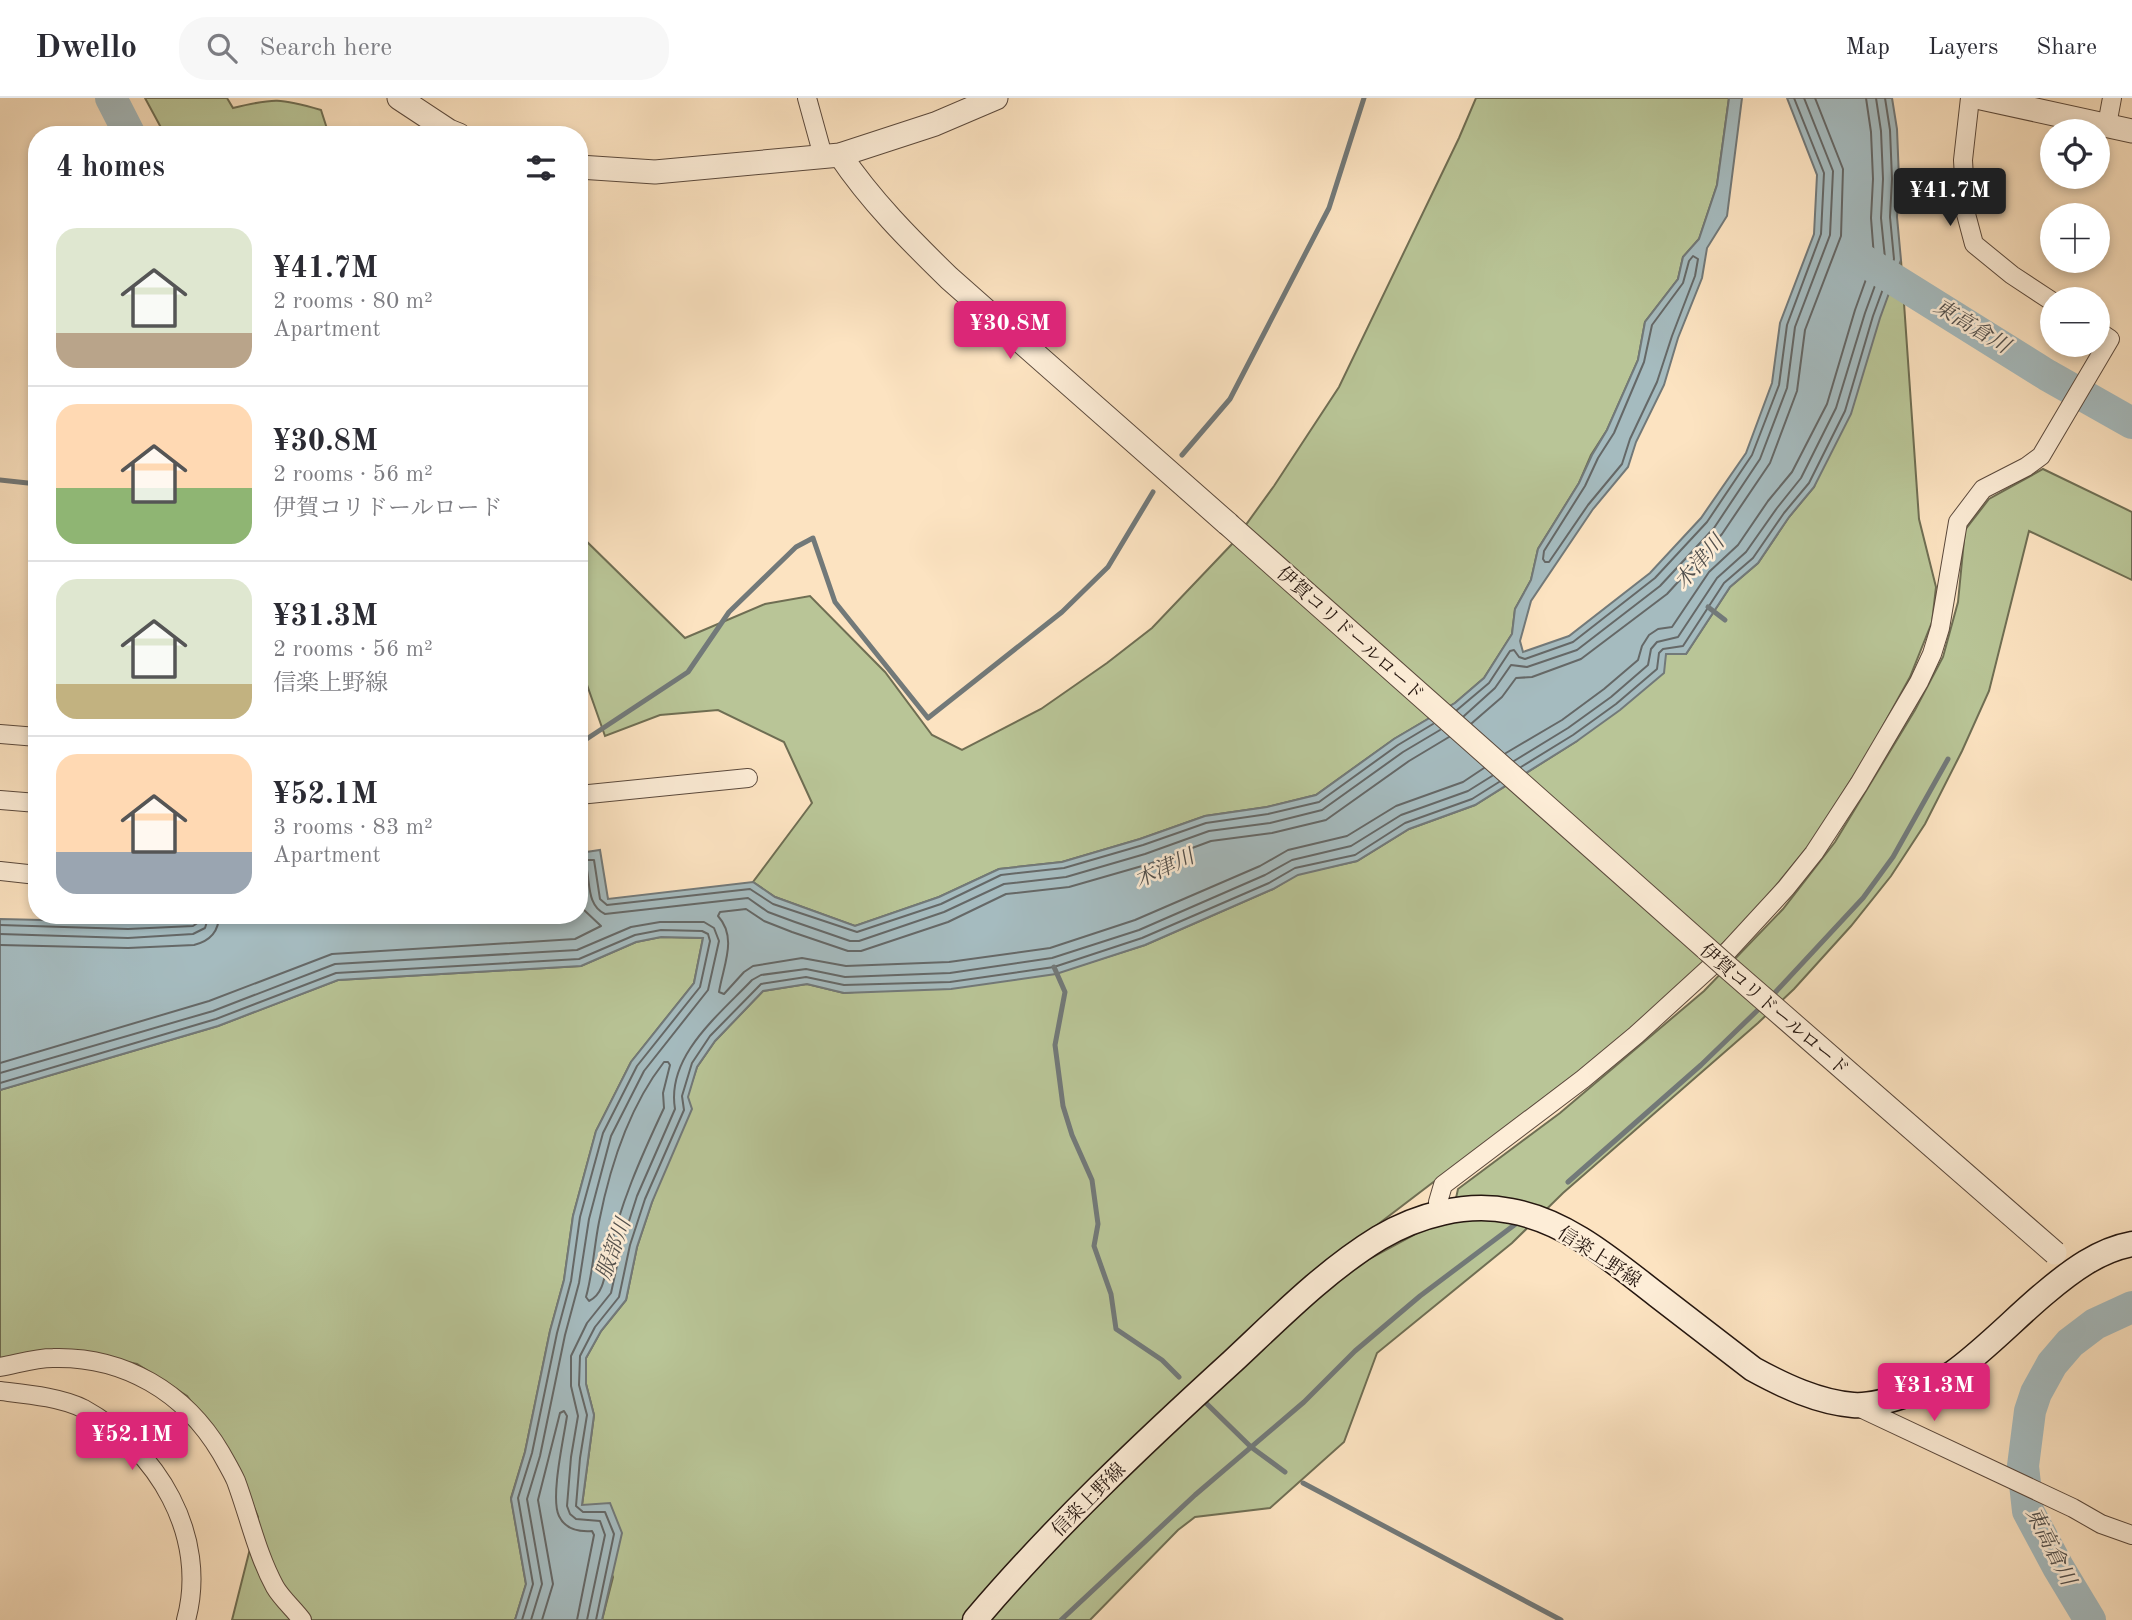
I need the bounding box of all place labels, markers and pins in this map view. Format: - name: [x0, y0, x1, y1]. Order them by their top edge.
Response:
- pin: ¥41.7M: [1893, 169, 2007, 228]
- pin: ¥30.8M: [953, 302, 1067, 361]
- pin: ¥31.3M: [1877, 1364, 1991, 1423]
- pin: ¥52.1M: [75, 1412, 189, 1472]

